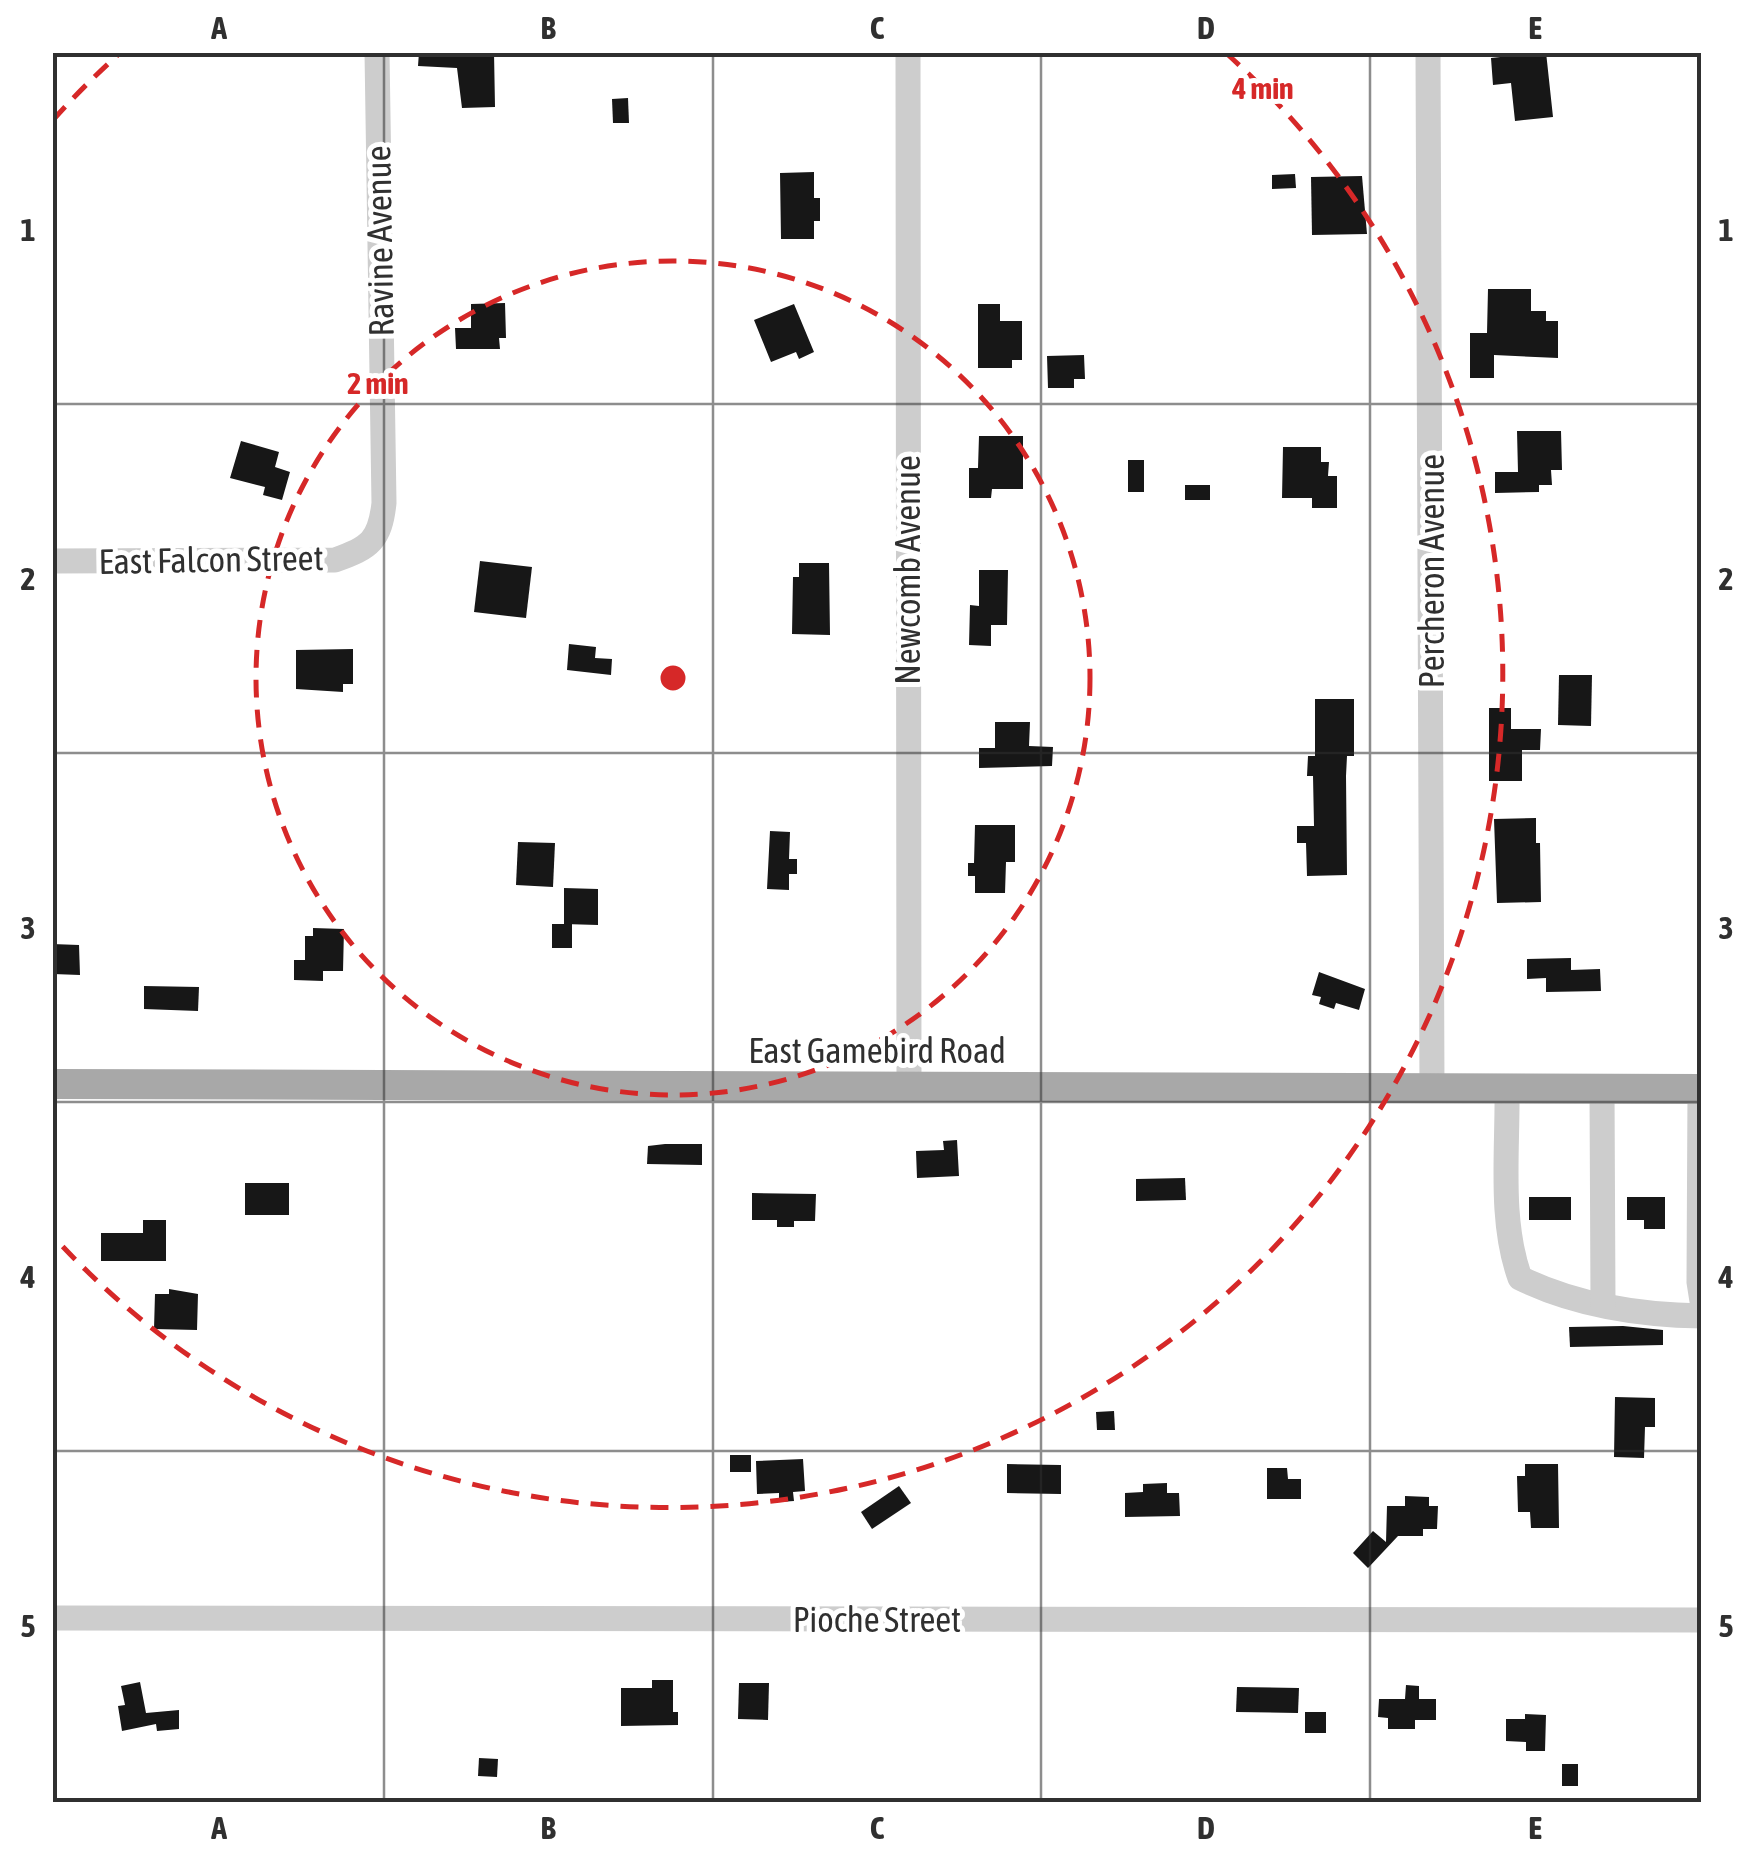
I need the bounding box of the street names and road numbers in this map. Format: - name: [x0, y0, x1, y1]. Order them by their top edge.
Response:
- street label: Ravine Avenue: [357, 145, 401, 337]
- street label: Percheron Avenue: [1411, 454, 1451, 688]
- street label: Newcomb Avenue: [887, 455, 927, 685]
- street label: East Falcon Street: [98, 537, 324, 581]
- street label: East Gamebird Road: [748, 1030, 1006, 1070]
- street label: Pioche Street: [793, 1599, 961, 1639]

